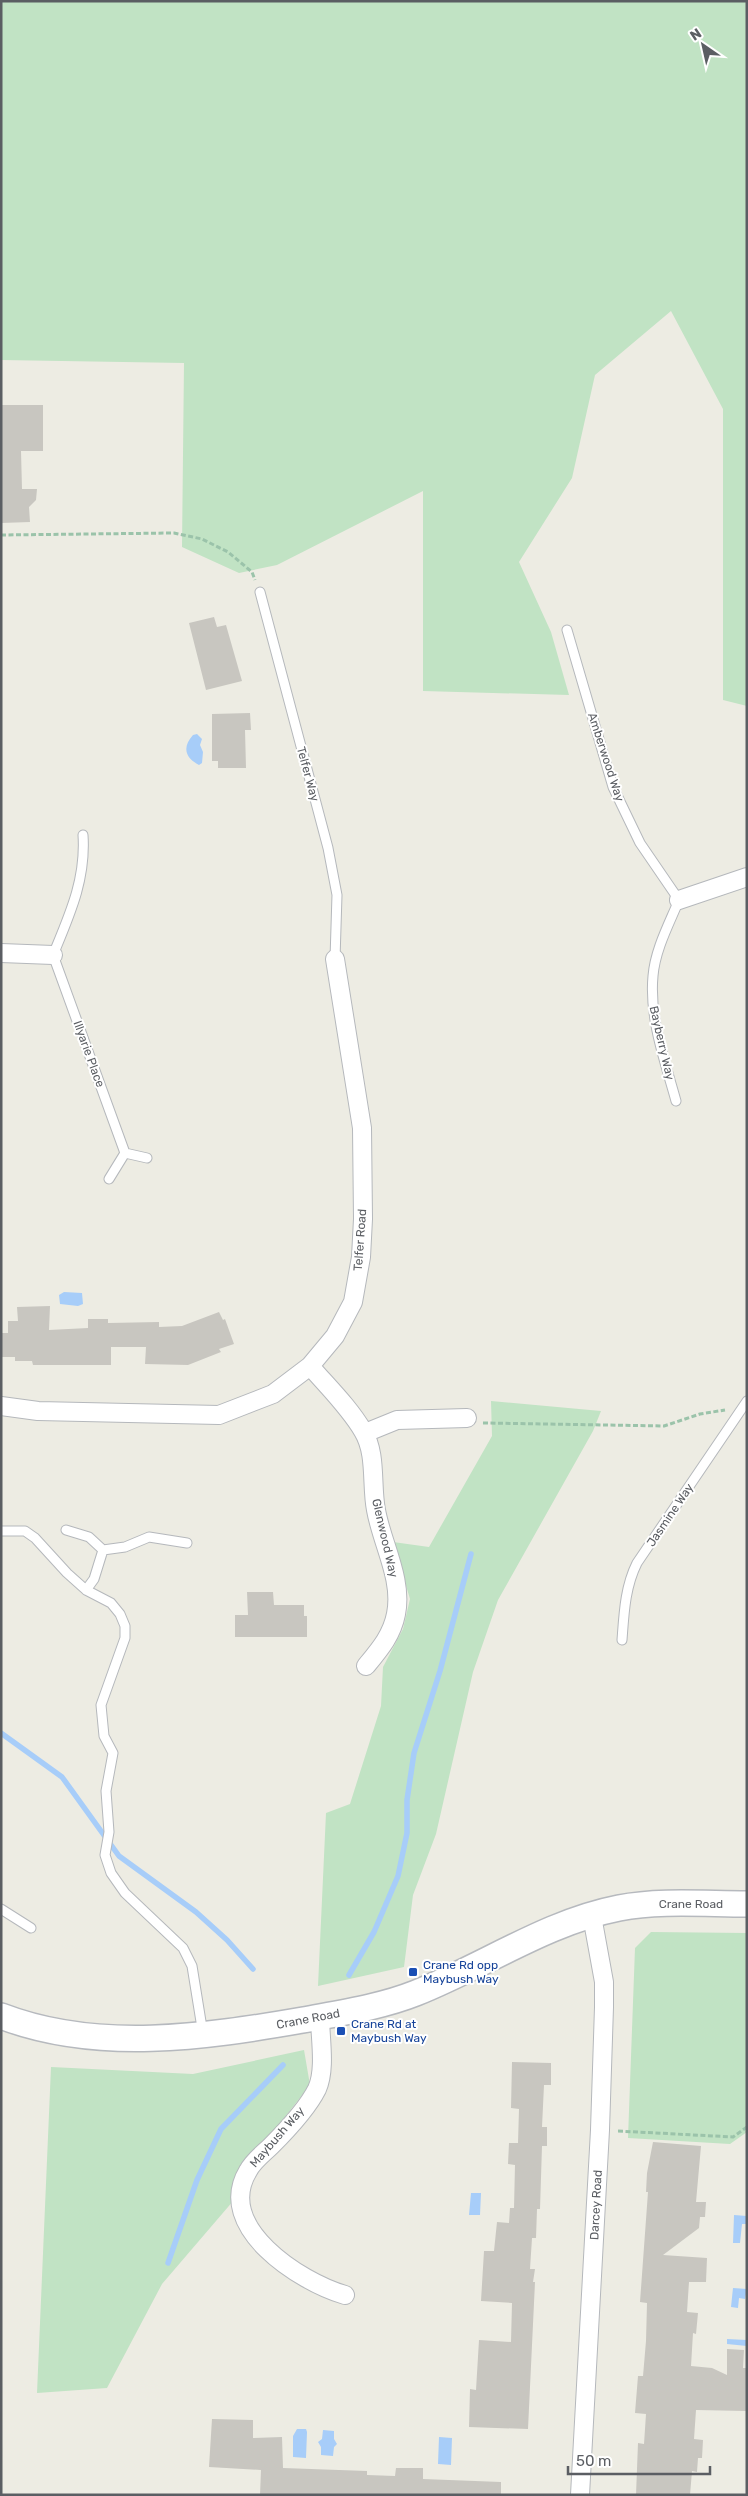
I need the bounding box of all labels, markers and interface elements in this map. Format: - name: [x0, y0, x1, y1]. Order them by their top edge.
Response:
- north arrow: [678, 20, 728, 70]
- text: N: [687, 25, 705, 45]
- street label: Amberwood Way: [585, 711, 627, 804]
- street label: Telfer Way: [294, 745, 322, 803]
- street label: Bayberry Way: [647, 1005, 677, 1082]
- street label: Illyarie Place: [70, 1019, 108, 1089]
- street label: Telfer Road: [351, 1208, 369, 1272]
- street label: Jasmine Way: [644, 1480, 696, 1549]
- street label: Glenwood Way: [369, 1497, 401, 1579]
- street label: Crane Road: [659, 1897, 723, 1911]
- place label: Crane Rd opp Maybush Way: [423, 1958, 499, 1986]
- marker: Crane Rd opp Maybush Way: [407, 1966, 419, 1978]
- street label: Crane Road: [275, 2006, 341, 2032]
- place label: Crane Rd at Maybush Way: [351, 2017, 427, 2045]
- marker: Crane Rd at Maybush Way: [335, 2025, 347, 2037]
- street label: Maybush Way: [247, 2104, 307, 2170]
- street label: Darcey Road: [587, 2170, 605, 2240]
- scale bar: [568, 2444, 710, 2476]
- text: 50 m: [576, 2452, 611, 2470]

